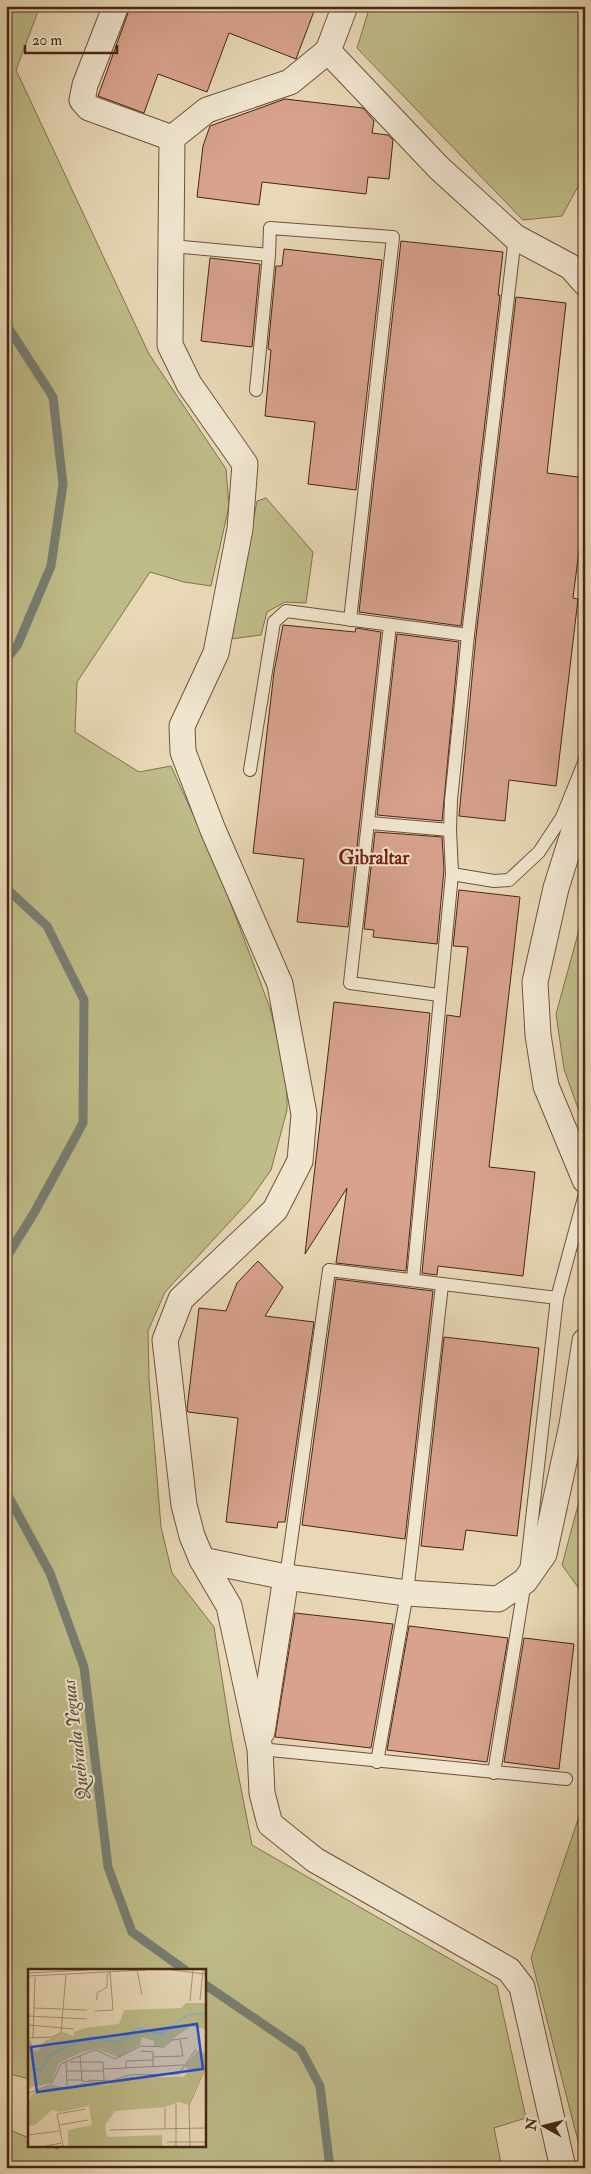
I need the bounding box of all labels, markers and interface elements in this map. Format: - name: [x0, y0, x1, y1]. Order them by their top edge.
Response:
- scale bar: [25, 22, 118, 54]
- text: 20 m: [32, 31, 62, 50]
- district label: Gibraltar: [339, 846, 410, 870]
- water label: Quebrada Yeguas: [57, 1677, 95, 1802]
- inset map: [28, 1969, 205, 2146]
- north arrow: [518, 2102, 568, 2152]
- text: N: [522, 2116, 541, 2133]

